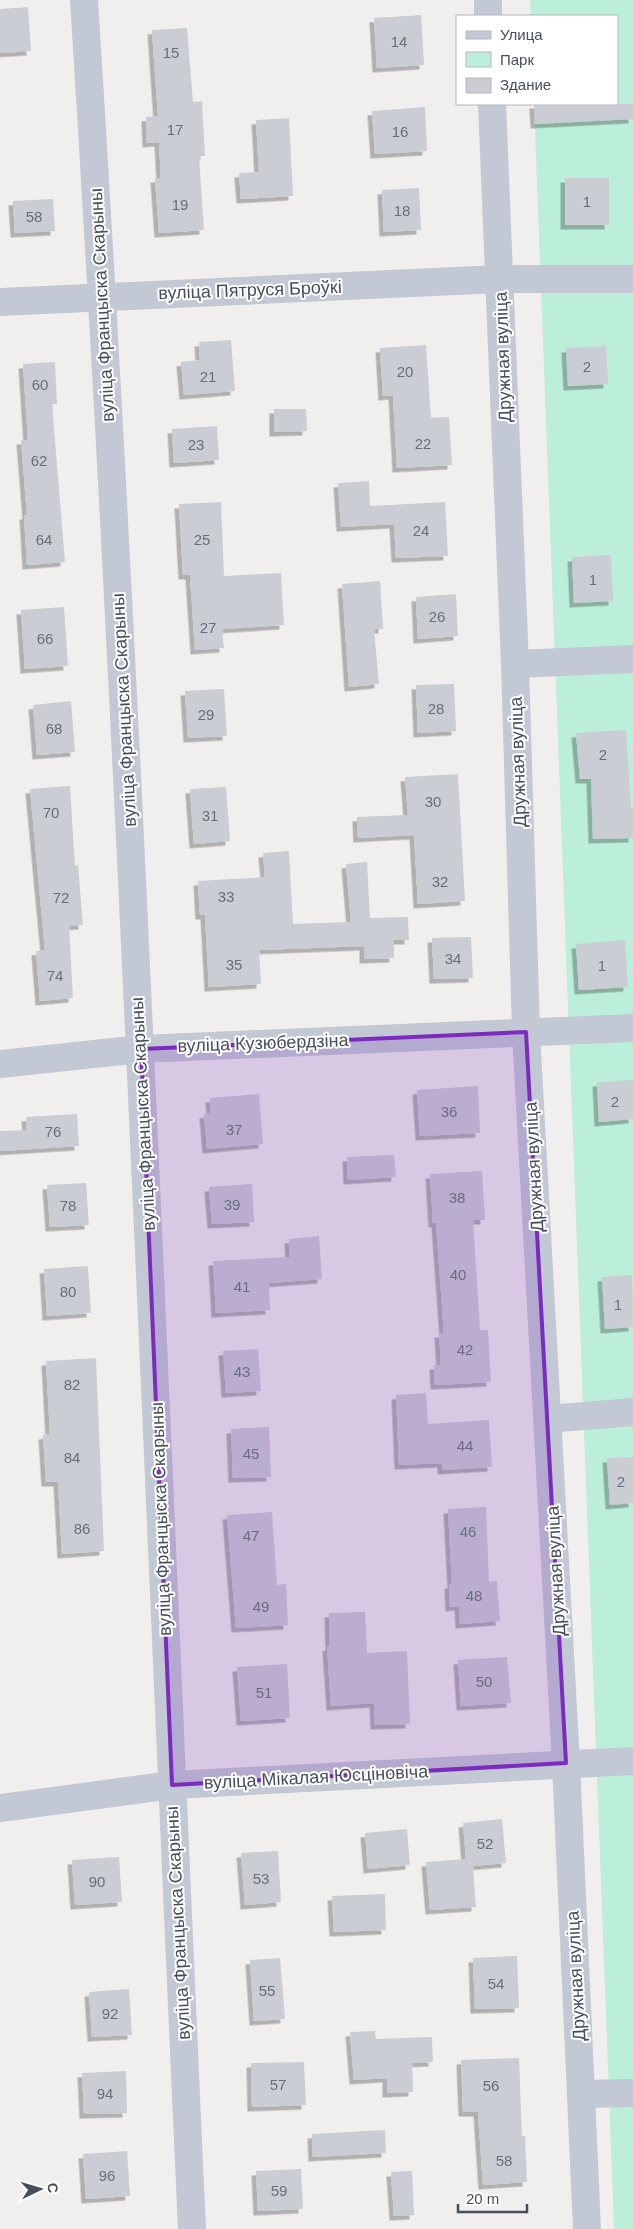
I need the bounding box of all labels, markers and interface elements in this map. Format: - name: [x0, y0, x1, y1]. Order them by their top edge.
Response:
- legend: [456, 15, 618, 105]
- text: Улица: [500, 26, 543, 43]
- house number: 14: [391, 33, 407, 50]
- house number: 15: [163, 44, 179, 61]
- text: Парк: [500, 51, 534, 68]
- text: Здание: [500, 76, 551, 93]
- house number: 17: [167, 121, 183, 138]
- house number: 16: [392, 123, 408, 140]
- street label: вуліца Францыска Скарыны: [86, 188, 118, 422]
- house number: 1: [583, 193, 591, 210]
- house number: 19: [172, 196, 188, 213]
- house number: 18: [394, 202, 410, 219]
- house number: 58: [26, 208, 42, 225]
- street label: вуліца Пятруся Броўкі: [158, 277, 342, 303]
- street label: Дружная вуліца: [491, 290, 515, 423]
- house number: 2: [583, 358, 591, 375]
- house number: 20: [397, 363, 413, 380]
- house number: 21: [200, 368, 216, 385]
- house number: 60: [32, 376, 48, 393]
- house number: 22: [415, 435, 431, 452]
- house number: 23: [188, 436, 204, 453]
- house number: 62: [31, 452, 47, 469]
- house number: 24: [413, 522, 429, 539]
- house number: 64: [36, 531, 52, 548]
- house number: 25: [194, 531, 210, 548]
- house number: 1: [589, 571, 597, 588]
- street label: вуліца Францыска Скарыны: [108, 593, 140, 827]
- house number: 26: [429, 608, 445, 625]
- house number: 27: [200, 619, 216, 636]
- house number: 66: [37, 630, 53, 647]
- street label: Дружная вуліца: [506, 695, 530, 828]
- house number: 28: [428, 700, 444, 717]
- house number: 29: [198, 706, 214, 723]
- house number: 68: [46, 720, 62, 737]
- house number: 2: [599, 746, 607, 763]
- house number: 30: [425, 793, 441, 810]
- house number: 70: [43, 804, 59, 821]
- house number: 31: [202, 807, 218, 824]
- house number: 32: [432, 873, 448, 890]
- house number: 33: [218, 888, 234, 905]
- house number: 72: [53, 889, 69, 906]
- house number: 34: [445, 950, 461, 967]
- house number: 35: [226, 956, 242, 973]
- house number: 1: [598, 957, 606, 974]
- house number: 74: [47, 967, 63, 984]
- street label: вуліца Францыска Скарыны: [127, 997, 159, 1231]
- street label: вуліца Кузюбердзіна: [177, 1030, 350, 1056]
- house number: 2: [611, 1093, 619, 1110]
- street label: Дружная вуліца: [521, 1100, 547, 1233]
- house number: 36: [441, 1103, 457, 1120]
- house number: 37: [226, 1121, 242, 1138]
- house number: 76: [45, 1123, 61, 1140]
- house number: 38: [449, 1189, 465, 1206]
- house number: 39: [224, 1196, 240, 1213]
- house number: 78: [60, 1197, 76, 1214]
- house number: 40: [450, 1266, 466, 1283]
- house number: 41: [234, 1278, 250, 1295]
- house number: 80: [60, 1283, 76, 1300]
- house number: 1: [614, 1296, 622, 1313]
- house number: 42: [457, 1341, 473, 1358]
- house number: 43: [234, 1363, 250, 1380]
- house number: 82: [64, 1376, 80, 1393]
- street label: вуліца Францыска Скарыны: [147, 1402, 175, 1636]
- house number: 44: [457, 1437, 473, 1454]
- house number: 45: [243, 1445, 259, 1462]
- house number: 84: [64, 1449, 80, 1466]
- house number: 2: [617, 1473, 625, 1490]
- street label: Дружная вуліца: [543, 1504, 569, 1637]
- house number: 86: [74, 1520, 90, 1537]
- house number: 46: [460, 1523, 476, 1540]
- house number: 47: [243, 1527, 259, 1544]
- house number: 48: [466, 1587, 482, 1604]
- house number: 49: [253, 1598, 269, 1615]
- house number: 50: [476, 1673, 492, 1690]
- house number: 51: [256, 1684, 272, 1701]
- street label: вуліца Мікалая Юсціновіча: [203, 1761, 430, 1793]
- street label: вуліца Францыска Скарыны: [162, 1806, 194, 2040]
- house number: 52: [477, 1835, 493, 1852]
- house number: 53: [253, 1870, 269, 1887]
- house number: 90: [89, 1873, 105, 1890]
- street label: Дружная вуліца: [563, 1909, 589, 2042]
- house number: 54: [488, 1975, 504, 1992]
- house number: 55: [259, 1982, 275, 1999]
- house number: 92: [102, 2005, 118, 2022]
- house number: 57: [270, 2076, 286, 2093]
- house number: 56: [483, 2077, 499, 2094]
- house number: 94: [97, 2085, 113, 2102]
- house number: 58: [496, 2152, 512, 2169]
- north arrow: [15, 2164, 65, 2214]
- house number: 96: [99, 2167, 115, 2184]
- text: С: [45, 2182, 61, 2194]
- house number: 59: [271, 2182, 287, 2199]
- scale bar: [458, 2182, 527, 2214]
- text: 20 m: [466, 2190, 499, 2207]

